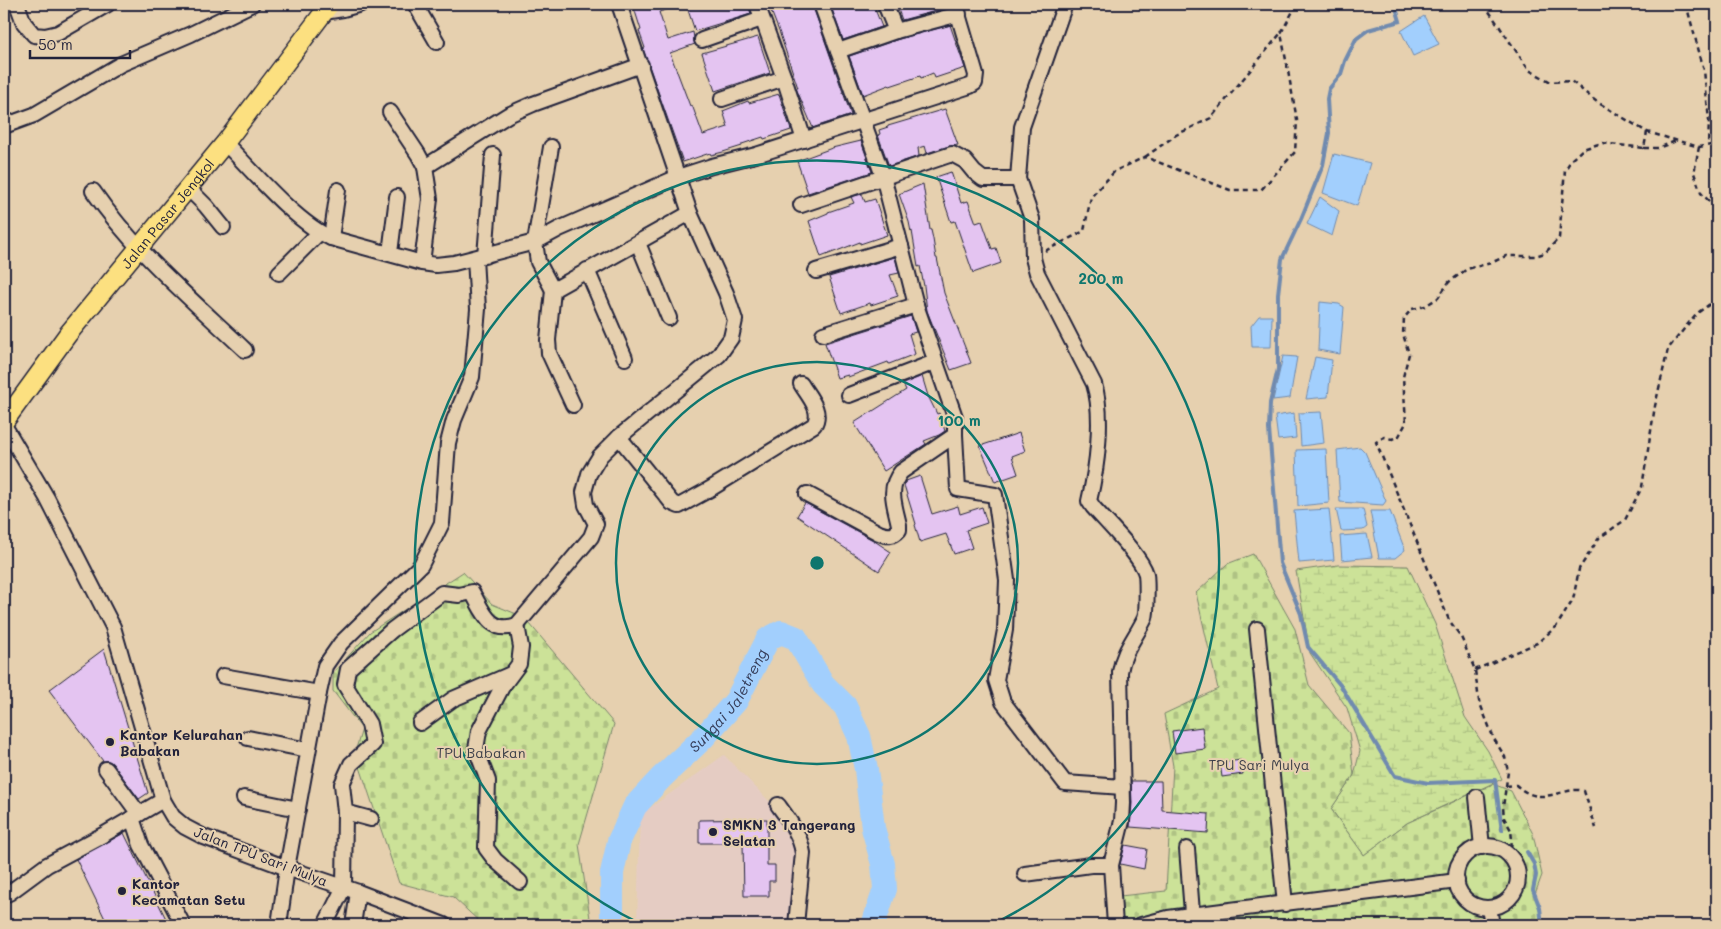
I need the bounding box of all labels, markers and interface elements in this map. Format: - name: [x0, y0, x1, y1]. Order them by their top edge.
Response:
- scale bar: [30, 28, 130, 60]
- text: 50 m: [38, 34, 73, 54]
- street label: Jalan Pasar Jengkol: [116, 154, 218, 272]
- text: 200 m: [1079, 268, 1124, 288]
- text: 100 m: [937, 410, 981, 430]
- centre of rings: [808, 554, 826, 572]
- water label: Sungai Jaletreng: [684, 645, 772, 756]
- place label: Kantor Kelurahan Babakan: [120, 725, 243, 760]
- marker: Kantor Kelurahan Babakan: [104, 736, 116, 748]
- park label: TPU Babakan: [436, 743, 526, 762]
- park label: TPU Sari Mulya: [1209, 755, 1309, 774]
- place label: SMKN 3 Tangerang Selatan: [723, 815, 855, 850]
- street label: Jalan TPU Sari Mulya: [191, 822, 331, 890]
- marker: SMKN 3 Tangerang Selatan: [707, 826, 719, 838]
- place label: Kantor Kecamatan Setu: [132, 874, 245, 909]
- marker: Kantor Kecamatan Setu: [116, 885, 128, 897]

